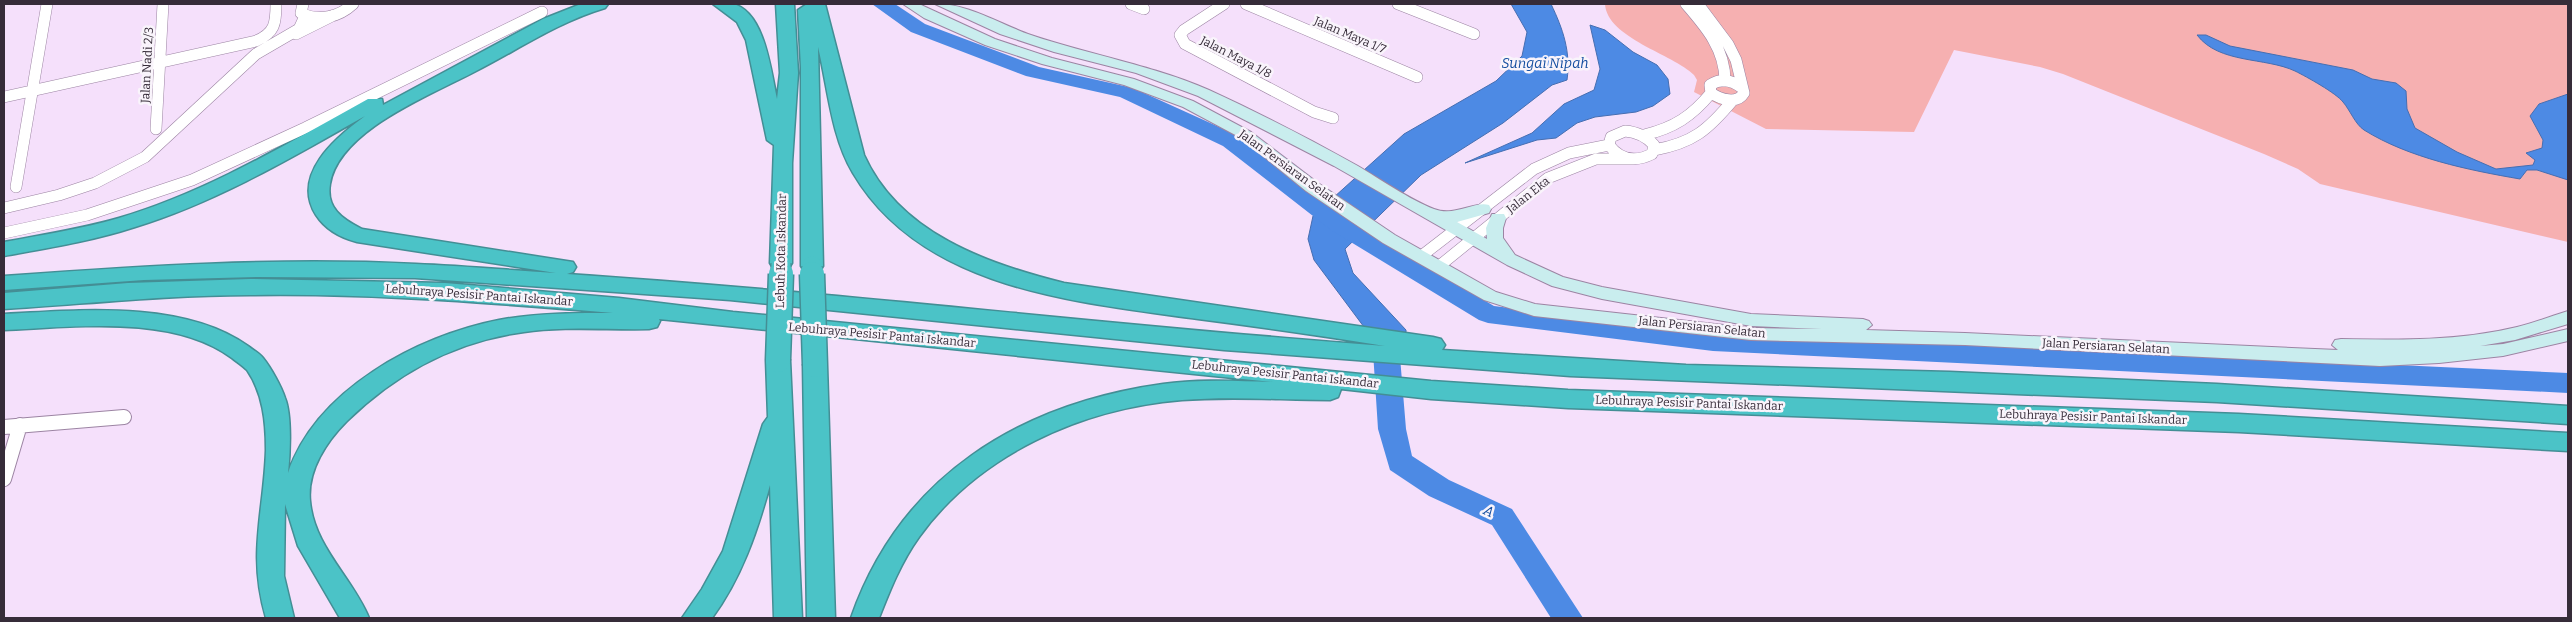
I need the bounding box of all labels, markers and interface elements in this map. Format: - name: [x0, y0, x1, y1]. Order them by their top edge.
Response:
- street label: Jalan Maya 1/7: [1311, 13, 1388, 56]
- street label: Jalan Nadi 2/3: [138, 26, 156, 104]
- street label: Jalan Maya 1/8: [1197, 33, 1274, 81]
- water label: Sungai Nipah: [1501, 55, 1589, 72]
- street label: Jalan Persiaran Selatan: [1235, 126, 1348, 213]
- street label: Jalan Eka: [1503, 174, 1553, 217]
- street label: Lebuh Kota Iskandar: [773, 193, 789, 308]
- street label: Lebuhraya Pesisir Pantai Iskandar: [385, 281, 574, 309]
- street label: Jalan Persiaran Selatan: [1637, 313, 1767, 341]
- street label: Lebuhraya Pesisir Pantai Iskandar: [788, 320, 977, 350]
- street label: Jalan Persiaran Selatan: [2041, 336, 2171, 356]
- street label: Lebuhraya Pesisir Pantai Iskandar: [1191, 357, 1380, 391]
- street label: Lebuhraya Pesisir Pantai Iskandar: [1595, 393, 1784, 413]
- street label: Lebuhraya Pesisir Pantai Iskandar: [1999, 407, 2188, 427]
- water label: A: [1480, 501, 1497, 521]

